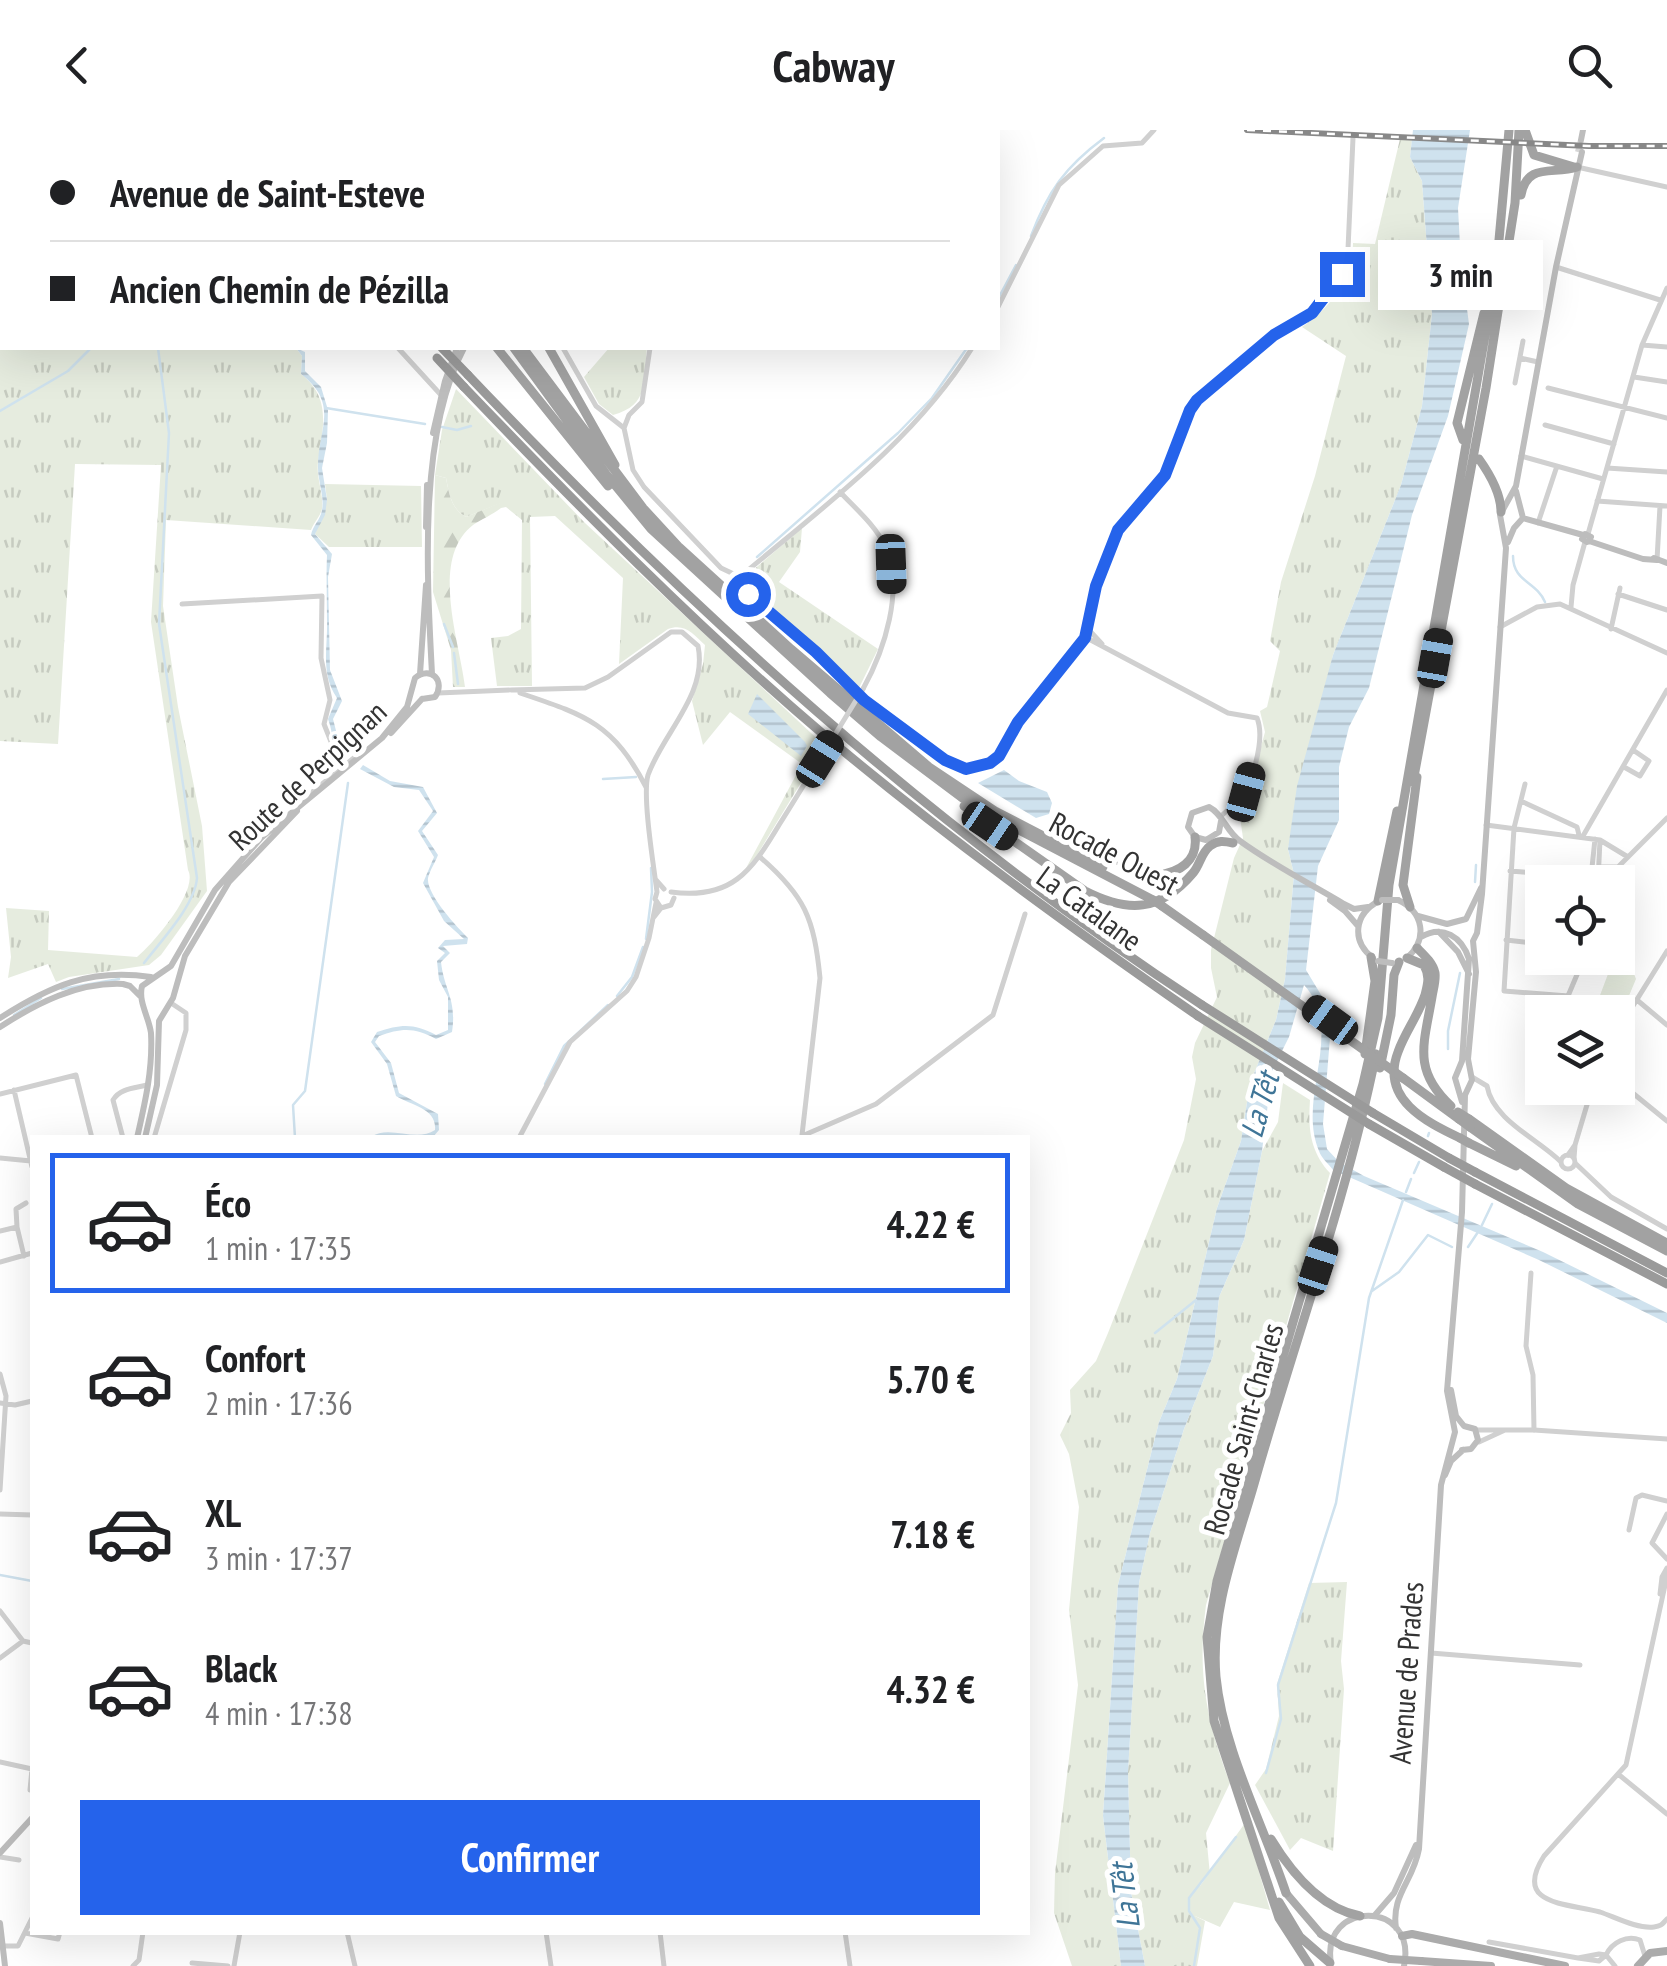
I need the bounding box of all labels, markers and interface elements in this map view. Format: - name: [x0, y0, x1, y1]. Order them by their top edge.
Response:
- text: Cabway: [773, 36, 894, 94]
- icon: back: [50, 38, 105, 93]
- icon: search: [1562, 38, 1617, 93]
- text: Avenue de Saint-Esteve: [110, 168, 425, 217]
- callout: 3 min: [1377, 239, 1542, 309]
- route end: [1320, 252, 1365, 297]
- text: 3 min: [1428, 254, 1493, 296]
- text: Ancien Chemin de Pézilla: [110, 264, 449, 313]
- car: [875, 533, 907, 595]
- route start: [726, 572, 771, 617]
- car: [1415, 626, 1455, 690]
- street label: Route de Perpignan: [220, 692, 394, 858]
- car: [791, 726, 849, 792]
- car: [1224, 759, 1268, 825]
- car: [957, 797, 1023, 855]
- street label: Rocade Ouest: [1043, 802, 1187, 903]
- street label: La Catalane: [1030, 857, 1150, 959]
- map controls: [1525, 865, 1635, 1105]
- button: locate: [1525, 865, 1635, 975]
- car: [1297, 990, 1363, 1050]
- button: layers: [1525, 995, 1635, 1105]
- water label: La Têt: [1230, 1064, 1289, 1142]
- icon: car: [85, 1178, 175, 1268]
- text: Éco: [205, 1178, 251, 1227]
- text: 4.22 €: [886, 1199, 975, 1248]
- text: 1 min · 17:35: [205, 1227, 353, 1269]
- car: [1294, 1233, 1342, 1299]
- street label: Rocade Saint-Charles: [1194, 1318, 1291, 1539]
- icon: car: [85, 1333, 175, 1423]
- text: Confort: [205, 1333, 305, 1382]
- text: 5.70 €: [886, 1354, 975, 1403]
- text: 2 min · 17:36: [205, 1382, 353, 1424]
- icon: car: [85, 1488, 175, 1578]
- text: XL: [205, 1488, 241, 1537]
- text: 7.18 €: [890, 1509, 975, 1558]
- text: 3 min · 17:37: [205, 1537, 353, 1579]
- street label: Avenue de Prades: [1380, 1581, 1431, 1765]
- icon: car: [85, 1643, 175, 1733]
- text: Black: [205, 1643, 278, 1692]
- text: 4.32 €: [886, 1664, 975, 1713]
- text: 4 min · 17:38: [205, 1692, 353, 1734]
- button: Confirmer: [80, 1800, 980, 1915]
- water label: La Têt: [1099, 1858, 1149, 1931]

